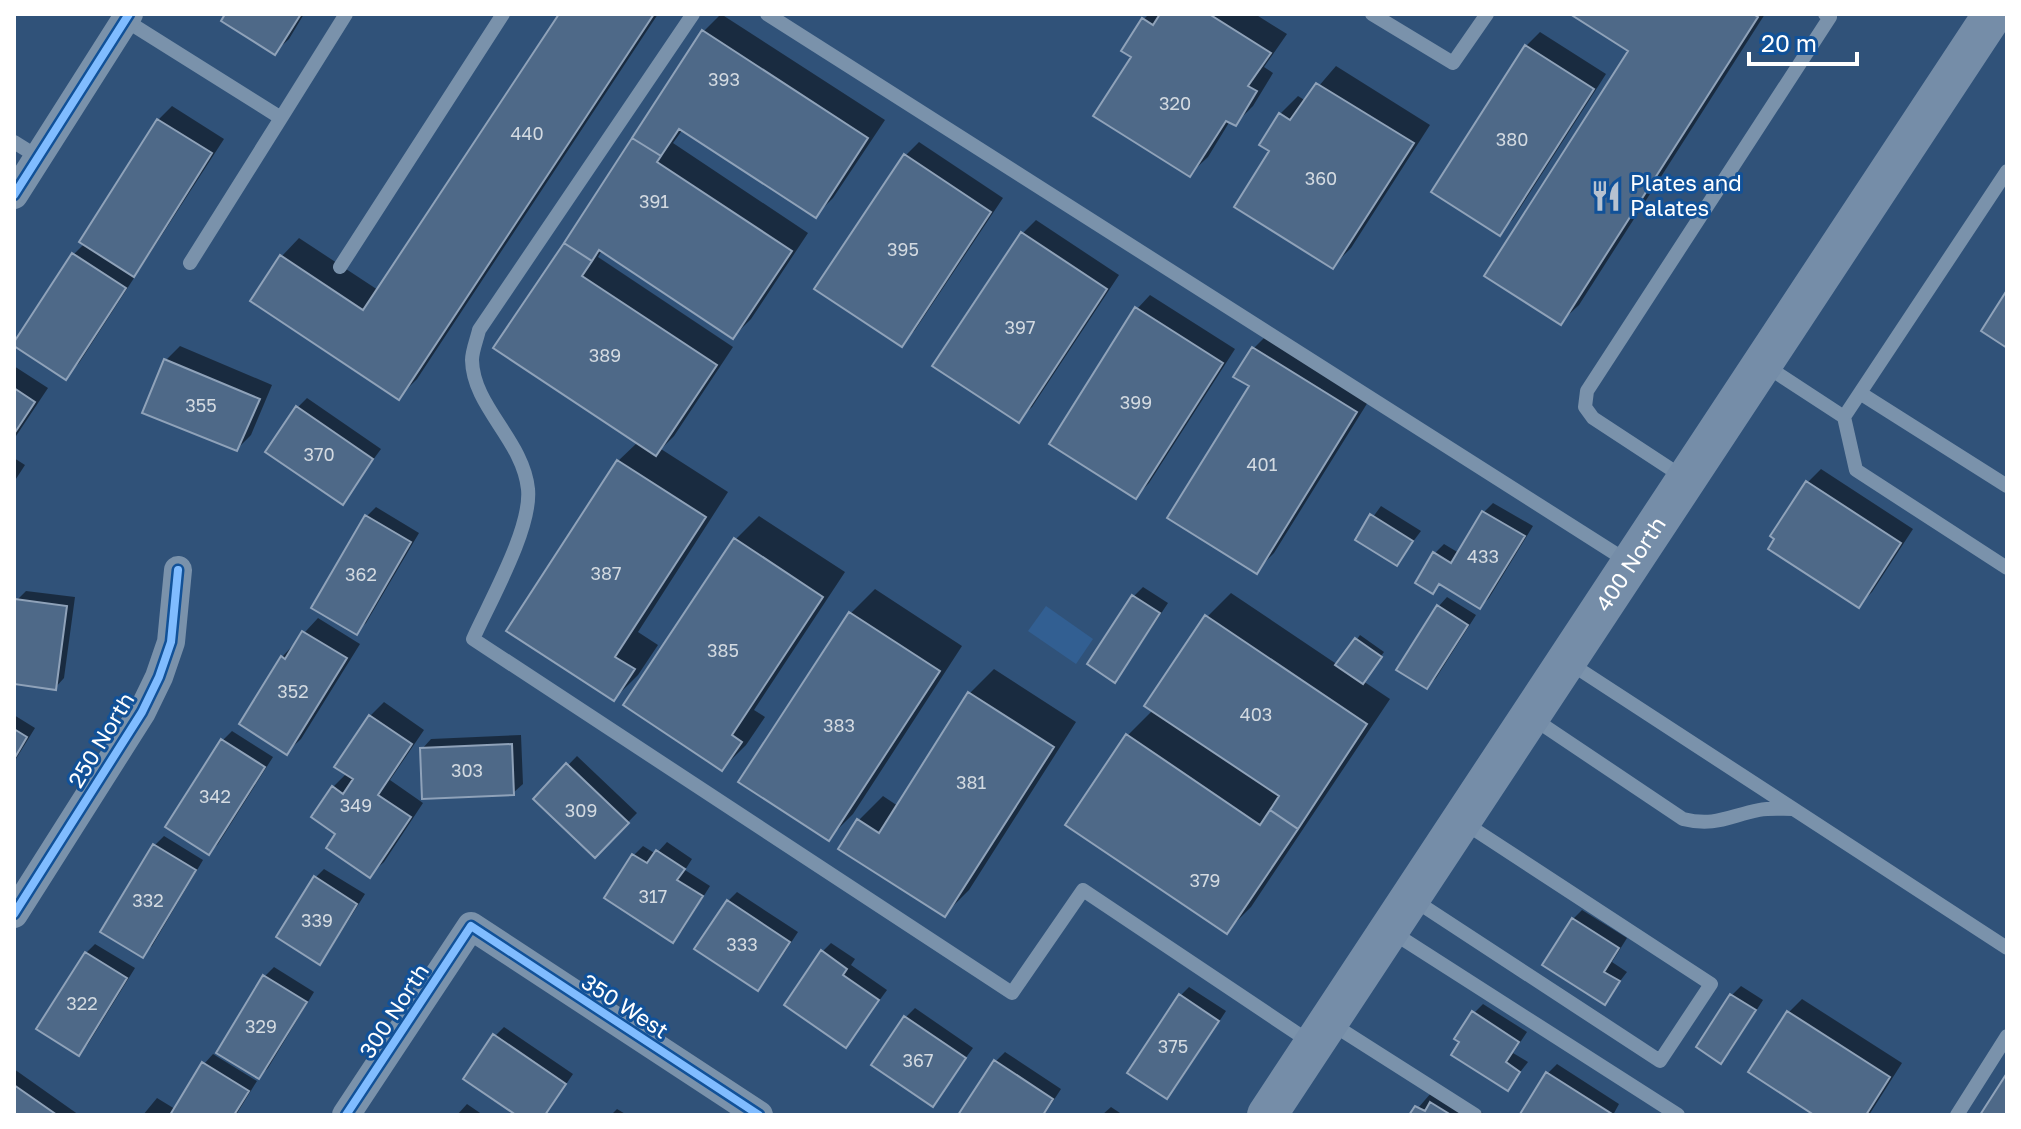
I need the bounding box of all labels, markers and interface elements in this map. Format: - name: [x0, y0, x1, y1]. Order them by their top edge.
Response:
- scale bar: [1749, 16, 1857, 66]
- text: 20 m: [1761, 28, 1817, 57]
- house number: 393: [708, 68, 740, 90]
- house number: 320: [1159, 92, 1191, 114]
- house number: 440: [510, 122, 544, 144]
- house number: 380: [1496, 128, 1528, 150]
- house number: 360: [1305, 167, 1337, 189]
- place label: Plates and Palates: [1630, 169, 1742, 221]
- restaurant icon: Plates and Palates: [1589, 179, 1623, 213]
- house number: 391: [639, 190, 669, 212]
- house number: 395: [887, 238, 919, 260]
- house number: 397: [1005, 316, 1035, 338]
- house number: 389: [589, 344, 621, 366]
- house number: 399: [1120, 391, 1152, 413]
- house number: 355: [185, 394, 217, 416]
- house number: 370: [303, 443, 335, 465]
- house number: 401: [1247, 453, 1278, 475]
- street label: 400 North: [1589, 511, 1671, 616]
- house number: 433: [1467, 545, 1499, 567]
- house number: 387: [590, 562, 622, 584]
- house number: 362: [345, 563, 377, 585]
- house number: 385: [707, 639, 739, 661]
- house number: 352: [277, 680, 309, 702]
- street label: 250 North: [62, 687, 139, 792]
- house number: 403: [1240, 703, 1272, 725]
- house number: 383: [823, 714, 855, 736]
- house number: 303: [451, 759, 483, 781]
- house number: 381: [956, 771, 986, 793]
- house number: 342: [199, 785, 231, 807]
- house number: 349: [340, 794, 372, 816]
- house number: 309: [565, 799, 597, 821]
- house number: 379: [1190, 869, 1220, 891]
- house number: 317: [639, 885, 667, 907]
- house number: 332: [132, 889, 164, 911]
- house number: 339: [301, 909, 333, 931]
- house number: 333: [726, 933, 758, 955]
- street label: 300 North: [353, 959, 434, 1063]
- street label: 350 West: [577, 968, 674, 1044]
- house number: 322: [66, 992, 98, 1014]
- house number: 329: [245, 1015, 277, 1037]
- house number: 375: [1158, 1035, 1188, 1057]
- house number: 367: [903, 1049, 933, 1071]

